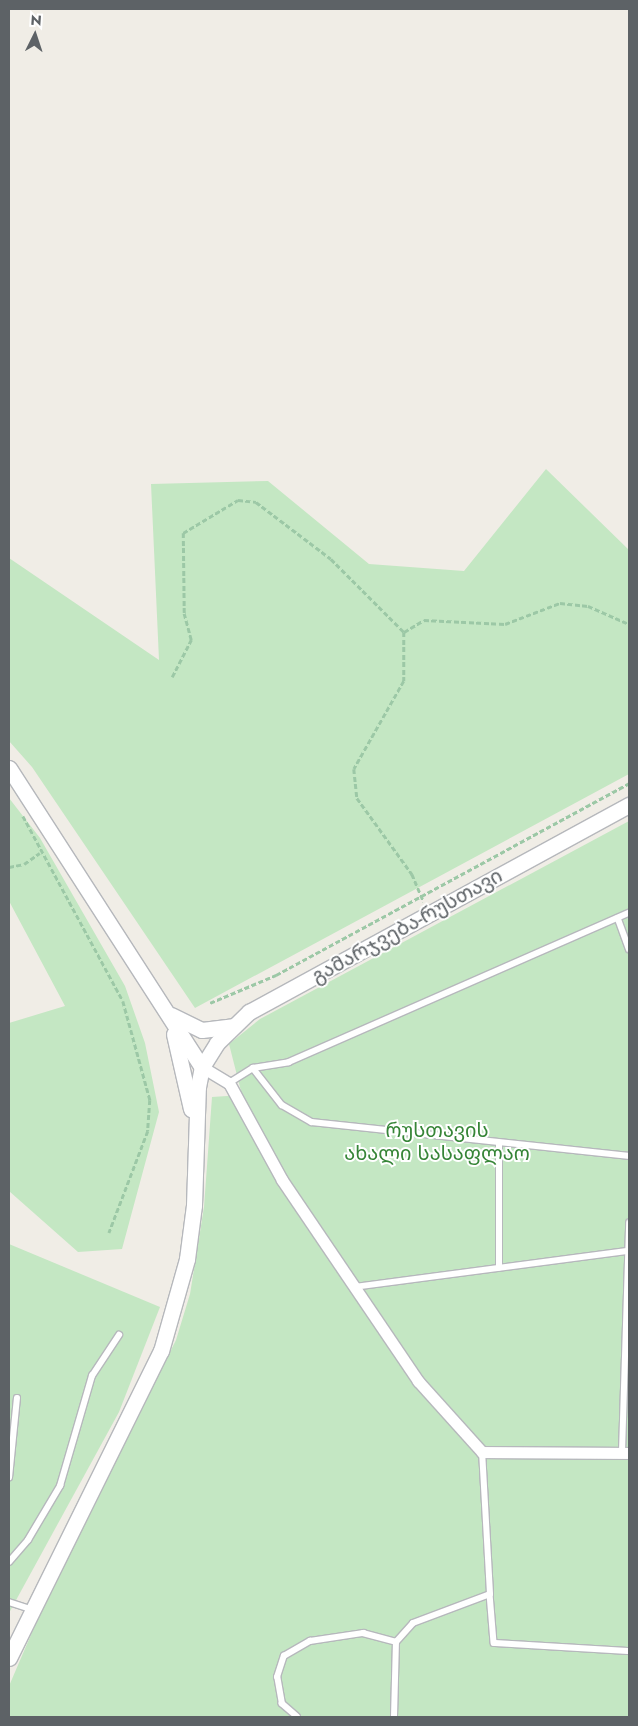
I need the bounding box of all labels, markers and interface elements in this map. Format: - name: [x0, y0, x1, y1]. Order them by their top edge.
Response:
- north arrow: [10, 10, 60, 60]
- text: N: [30, 10, 42, 30]
- street label: გამარჯვება-რუსთავი: [307, 863, 507, 989]
- park label: რუსთავის ახალი სასაფლაო: [344, 1118, 530, 1165]

